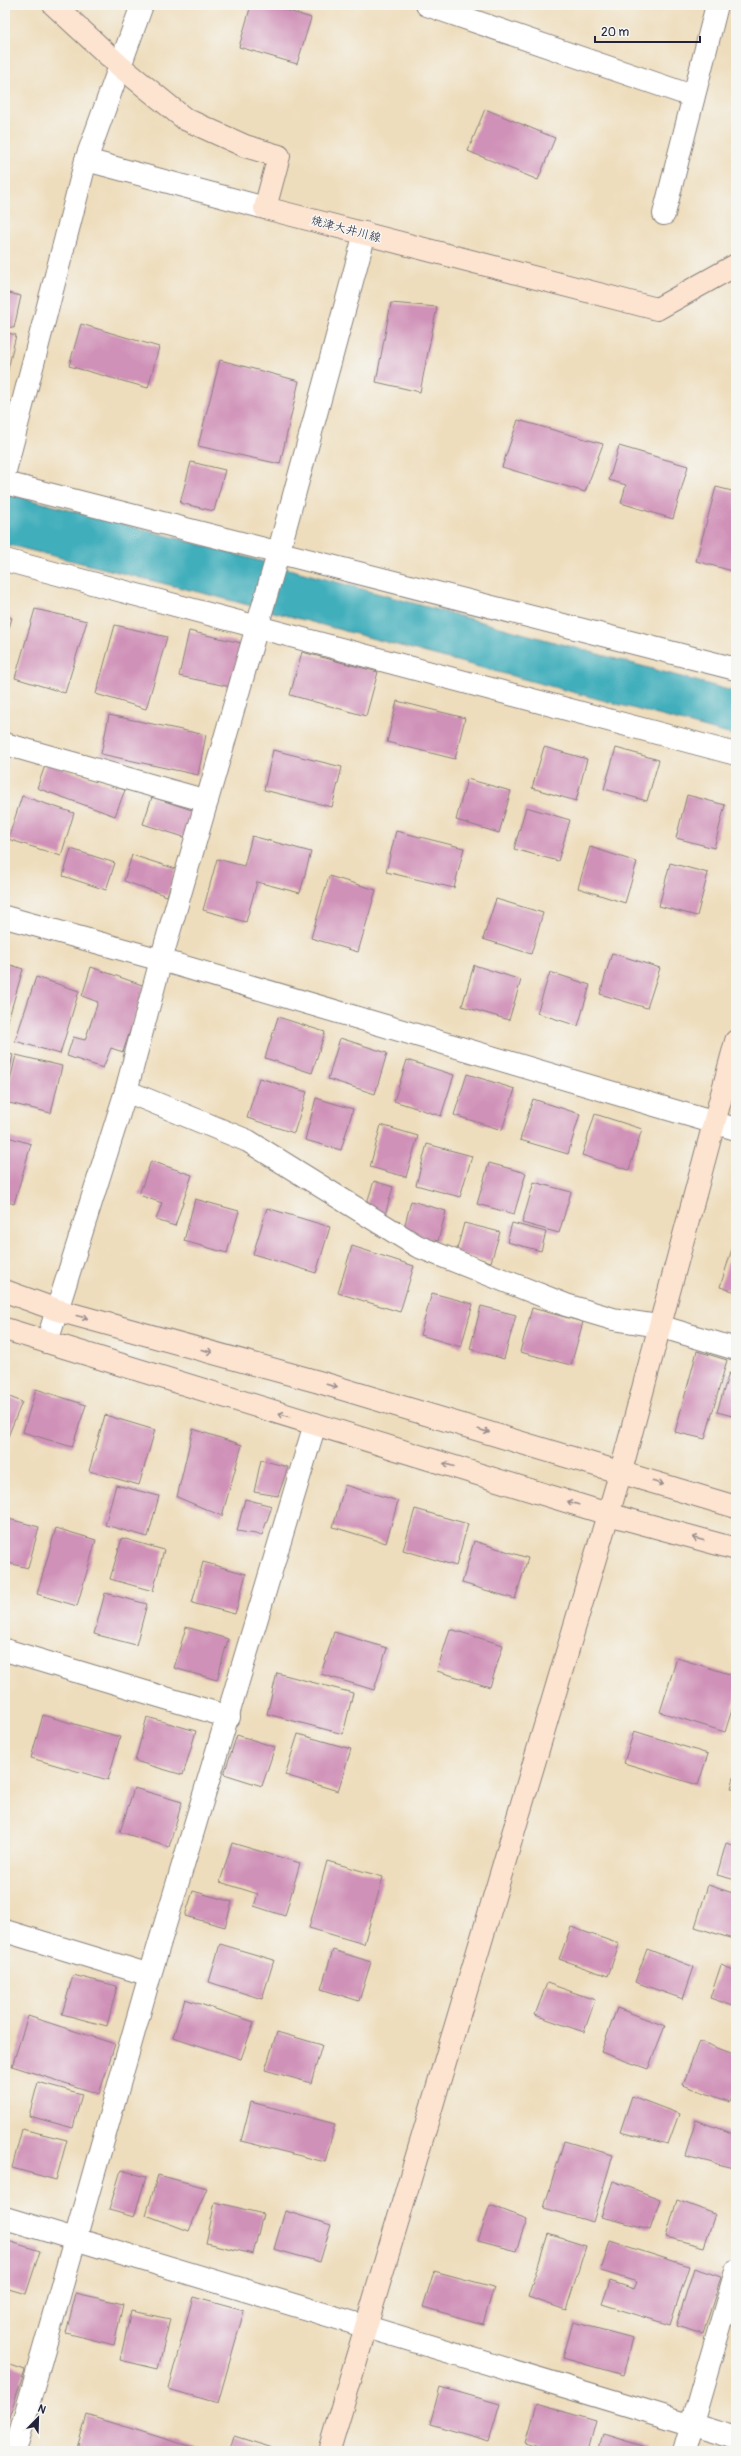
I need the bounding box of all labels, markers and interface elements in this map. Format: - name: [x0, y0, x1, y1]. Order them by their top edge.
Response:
- scale bar: [595, 18, 700, 44]
- text: 20 m: [601, 25, 630, 40]
- street label: 焼津大井川線: [309, 213, 383, 246]
- one-way arrow: [75, 1314, 88, 1321]
- one-way arrow: [200, 1348, 213, 1355]
- one-way arrow: [326, 1383, 339, 1390]
- one-way arrow: [278, 1411, 291, 1418]
- one-way arrow: [477, 1428, 490, 1435]
- one-way arrow: [443, 1461, 456, 1468]
- one-way arrow: [652, 1480, 665, 1487]
- one-way arrow: [567, 1499, 580, 1506]
- one-way arrow: [692, 1534, 705, 1542]
- north arrow: [18, 2398, 58, 2438]
- text: N: [36, 2402, 48, 2417]

